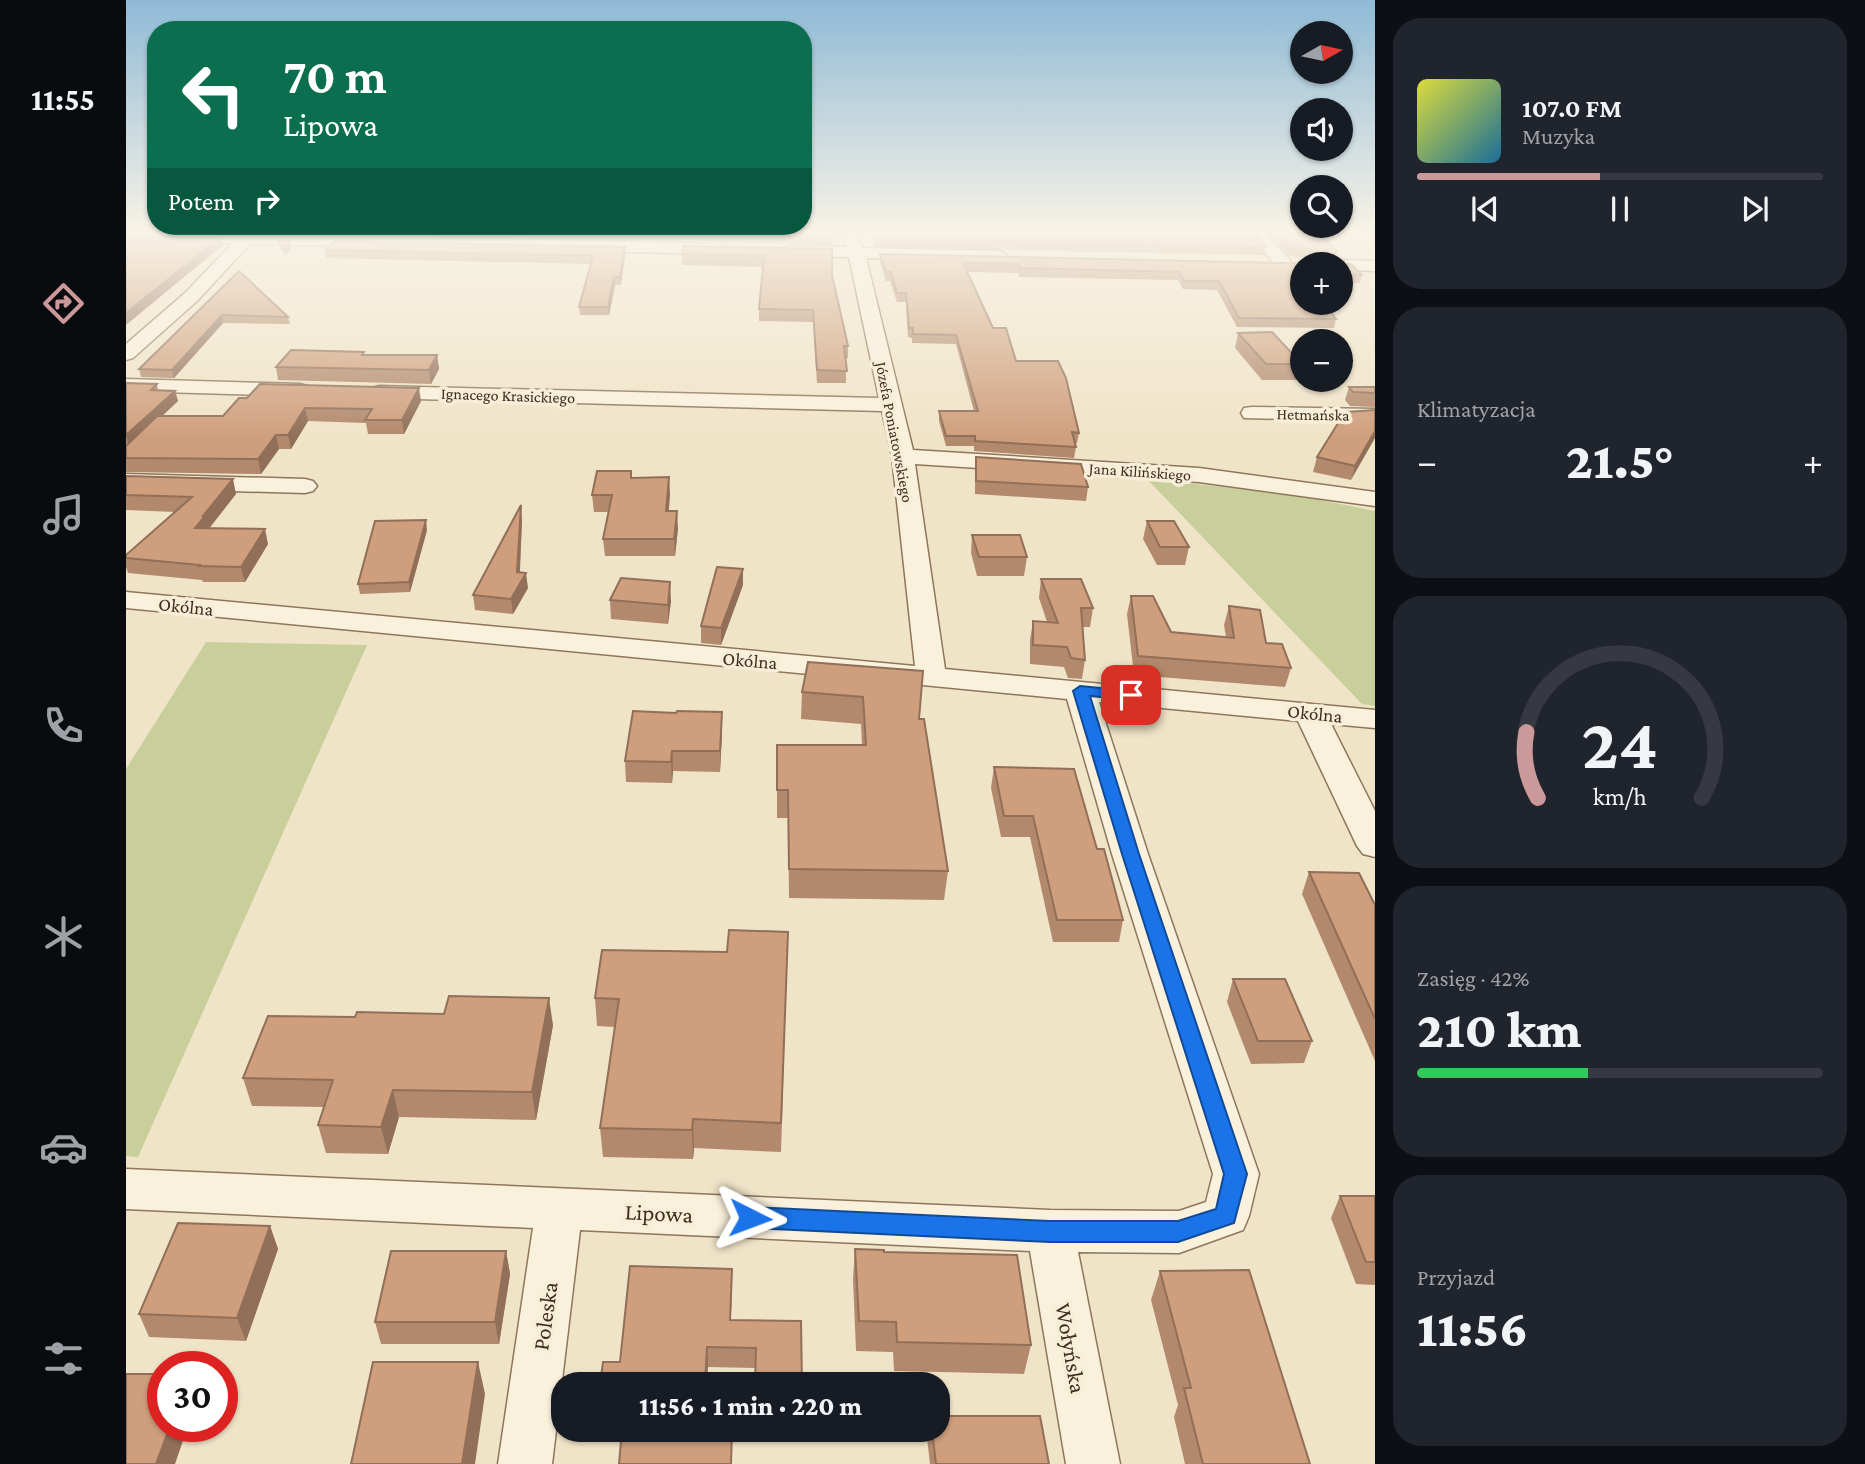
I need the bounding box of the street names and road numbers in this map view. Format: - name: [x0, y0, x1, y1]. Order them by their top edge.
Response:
- street label: Józefa Poniatowskiego: [871, 358, 917, 504]
- street label: Ignacego Krasickiego: [441, 385, 575, 407]
- street label: Hetmańska: [1276, 405, 1350, 424]
- street label: Jana Kilińskiego: [1086, 459, 1192, 485]
- street label: Okólna: [157, 593, 215, 620]
- street label: Okólna: [722, 648, 779, 673]
- street label: Okólna: [1286, 700, 1344, 727]
- street label: Lipowa: [624, 1198, 694, 1228]
- street label: Poleska: [527, 1280, 563, 1352]
- street label: Wołyńska: [1050, 1301, 1092, 1396]

